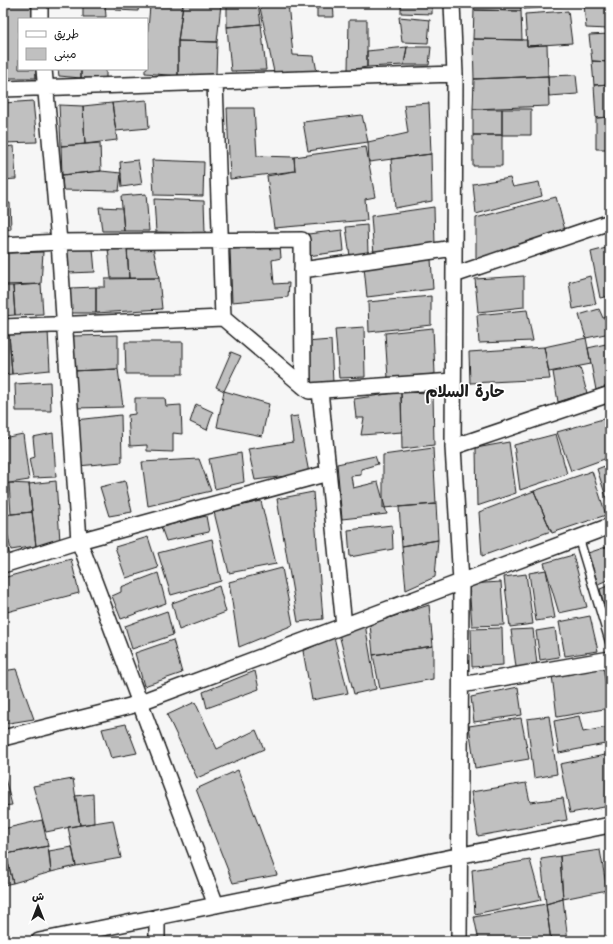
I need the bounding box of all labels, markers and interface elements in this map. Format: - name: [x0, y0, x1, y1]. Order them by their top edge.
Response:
- legend: [18, 18, 148, 70]
- text: طريق: [54, 26, 79, 43]
- text: مبنى: [54, 46, 77, 63]
- district label: حارة السلام: [425, 381, 505, 404]
- north arrow: [18, 886, 58, 926]
- text: ش: [32, 889, 44, 904]

